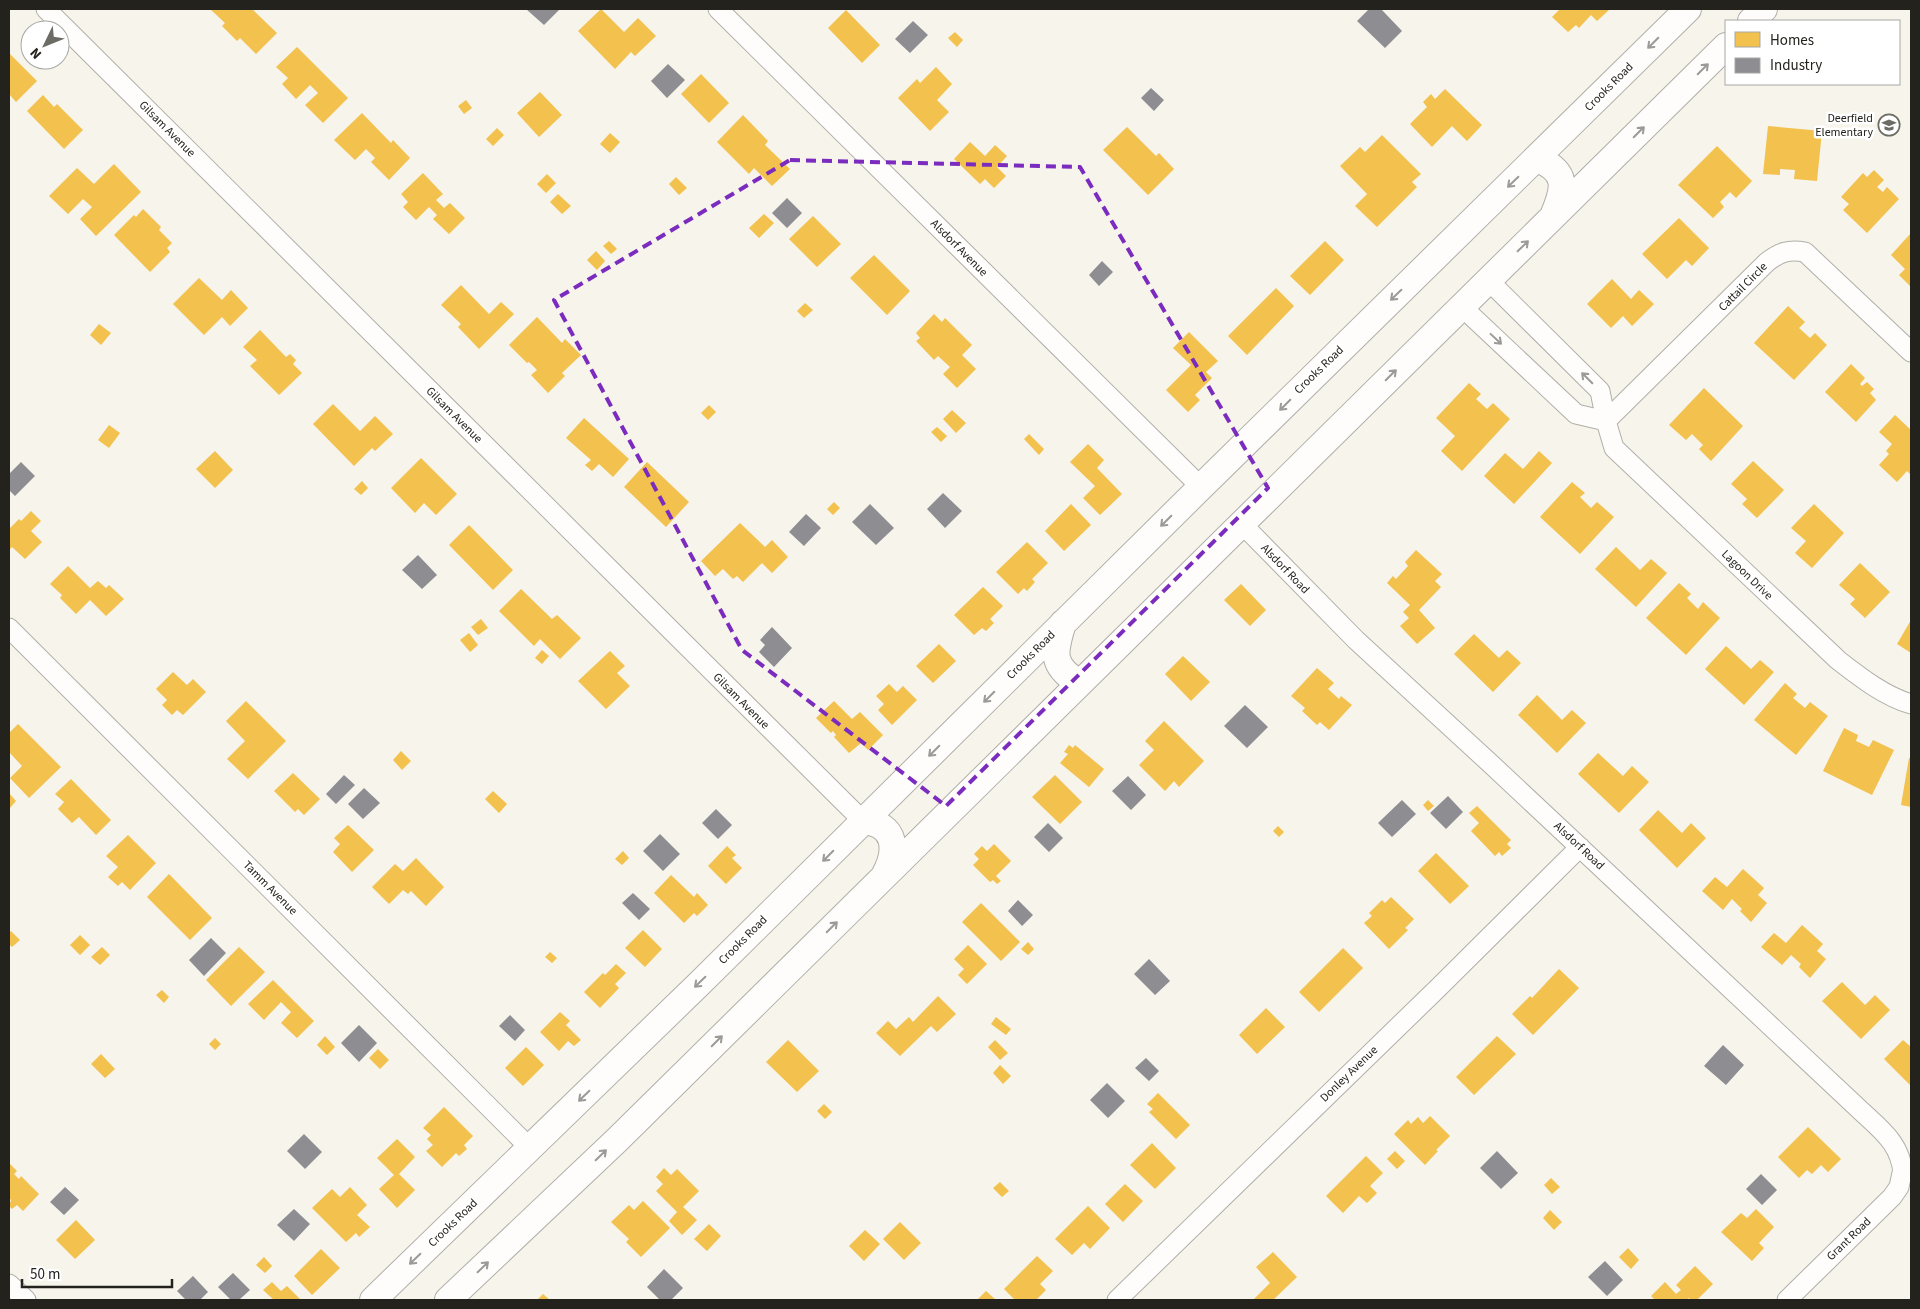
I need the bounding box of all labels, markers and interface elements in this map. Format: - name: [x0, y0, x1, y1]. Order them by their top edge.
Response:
- north arrow: [20, 20, 70, 70]
- legend: [1725, 20, 1900, 85]
- text: Homes: [1770, 30, 1814, 51]
- one-way arrow: [1647, 37, 1660, 49]
- text: N: [26, 43, 47, 63]
- text: Industry: [1770, 55, 1822, 76]
- street label: Crooks Road: [1581, 59, 1637, 115]
- one-way arrow: [1697, 63, 1709, 75]
- street label: Gilsam Avenue: [135, 97, 199, 161]
- place label: Deerfield Elementary: [1815, 110, 1873, 141]
- school or university icon: Deerfield Elementary: [1877, 113, 1901, 137]
- one-way arrow: [1633, 126, 1645, 138]
- one-way arrow: [1507, 175, 1519, 187]
- street label: Alsdorf Avenue: [927, 216, 991, 280]
- one-way arrow: [1517, 240, 1529, 252]
- street label: Cattail Circle: [1715, 259, 1771, 315]
- one-way arrow: [1390, 289, 1403, 301]
- one-way arrow: [1490, 333, 1502, 345]
- street label: Crooks Road: [1290, 342, 1348, 398]
- one-way arrow: [1385, 370, 1397, 382]
- one-way arrow: [1582, 373, 1594, 385]
- street label: Gilsam Avenue: [422, 383, 486, 447]
- one-way arrow: [1279, 398, 1291, 410]
- one-way arrow: [1160, 515, 1172, 527]
- street label: Alsdorf Road: [1257, 540, 1313, 598]
- street label: Lagoon Drive: [1717, 546, 1777, 604]
- street label: Crooks Road: [1003, 627, 1059, 683]
- street label: Gilsam Avenue: [709, 669, 773, 733]
- one-way arrow: [982, 691, 995, 703]
- one-way arrow: [928, 745, 941, 757]
- street label: Alsdorf Road: [1550, 818, 1608, 874]
- one-way arrow: [822, 849, 834, 862]
- street label: Tamm Avenue: [239, 857, 301, 919]
- street label: Crooks Road: [715, 912, 771, 968]
- one-way arrow: [826, 921, 838, 933]
- one-way arrow: [694, 976, 706, 989]
- one-way arrow: [710, 1035, 723, 1047]
- street label: Donley Avenue: [1316, 1042, 1382, 1106]
- one-way arrow: [578, 1090, 590, 1102]
- one-way arrow: [594, 1149, 607, 1161]
- street label: Crooks Road: [424, 1195, 482, 1251]
- street label: Grant Road: [1823, 1213, 1875, 1265]
- one-way arrow: [410, 1253, 422, 1265]
- scale bar: [22, 1256, 172, 1288]
- one-way arrow: [477, 1261, 489, 1273]
- text: 50 m: [30, 1264, 60, 1285]

